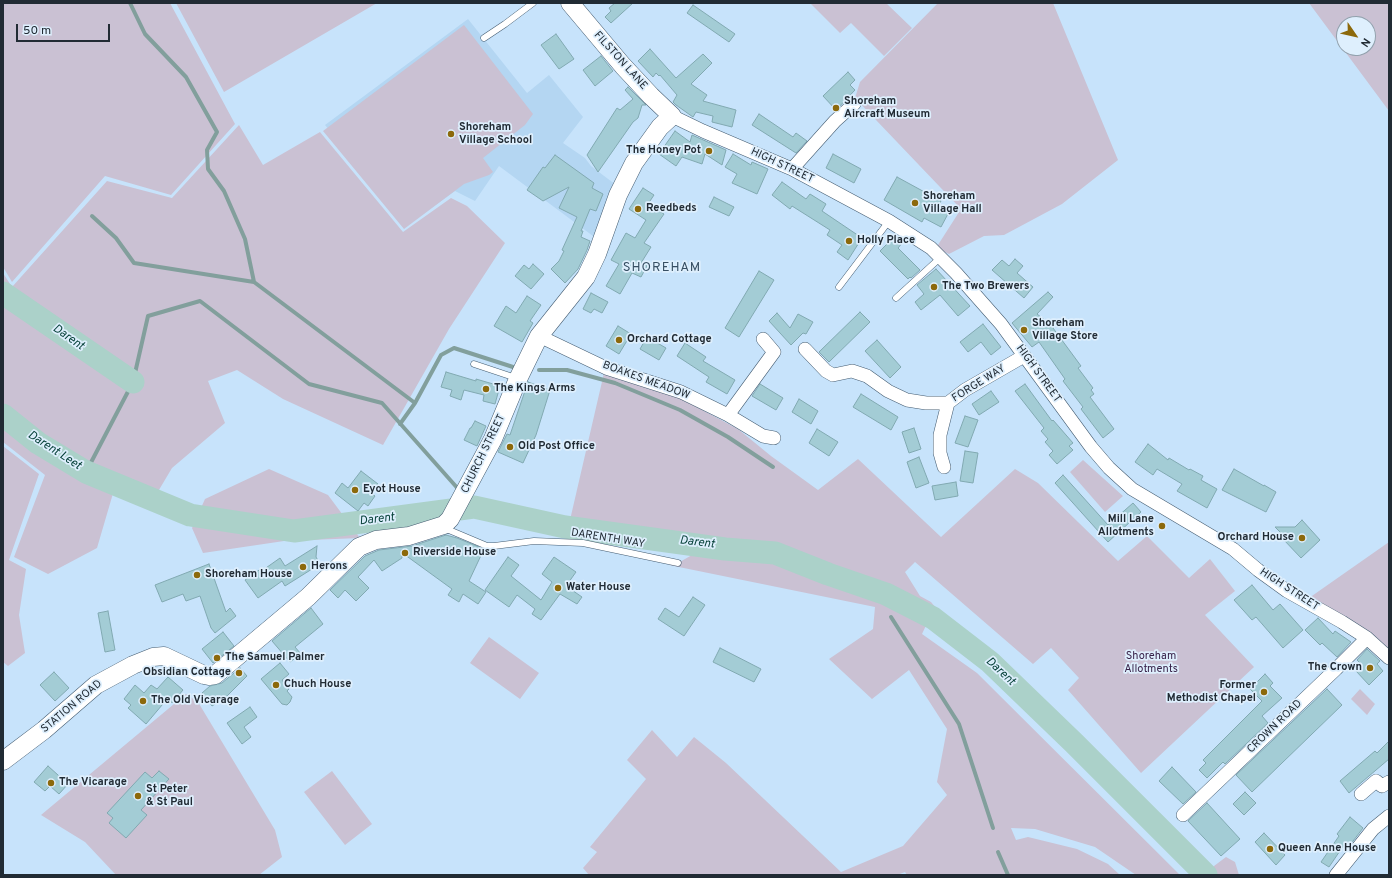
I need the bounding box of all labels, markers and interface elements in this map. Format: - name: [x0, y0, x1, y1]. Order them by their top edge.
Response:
- scale bar: [18, 16, 112, 42]
- north arrow: [1336, 16, 1376, 56]
- text: 50 m: [23, 23, 51, 39]
- street label: FILSTON LANE: [590, 29, 650, 93]
- text: N: [1357, 35, 1373, 49]
- place label: Shoreham Aircraft Museum: [844, 95, 930, 121]
- marker: Shoreham Aircraft Museum: [831, 103, 841, 113]
- place label: Shoreham Village School: [459, 121, 532, 147]
- marker: Shoreham Village School: [446, 129, 456, 139]
- place label: The Honey Pot: [626, 144, 701, 158]
- marker: The Honey Pot: [704, 146, 714, 156]
- street label: HIGH STREET: [748, 146, 816, 186]
- place label: Shoreham Village Hall: [923, 190, 982, 216]
- marker: Shoreham Village Hall: [910, 198, 920, 208]
- place label: Reedbeds: [646, 202, 697, 216]
- marker: Reedbeds: [633, 204, 643, 214]
- place label: Holly Place: [857, 234, 915, 248]
- marker: Holly Place: [844, 236, 854, 246]
- district label: SHOREHAM: [623, 260, 701, 276]
- place label: The Two Brewers: [942, 280, 1029, 294]
- marker: The Two Brewers: [929, 282, 939, 292]
- place label: Shoreham Village Store: [1032, 317, 1098, 343]
- water label: Darent: [49, 322, 87, 354]
- marker: Shoreham Village Store: [1019, 325, 1029, 335]
- place label: Orchard Cottage: [627, 333, 712, 347]
- marker: Orchard Cottage: [614, 335, 624, 345]
- street label: HIGH STREET: [1013, 343, 1063, 405]
- street label: BOAKES MEADOW: [601, 359, 691, 403]
- street label: FORGE WAY: [950, 362, 1008, 406]
- place label: The Kings Arms: [494, 382, 575, 396]
- marker: The Kings Arms: [481, 384, 491, 394]
- street label: CHURCH STREET: [459, 412, 509, 496]
- water label: Darent Leet: [25, 428, 83, 474]
- place label: Old Post Office: [518, 440, 595, 454]
- marker: Old Post Office: [505, 442, 515, 452]
- place label: Eyot House: [363, 483, 421, 497]
- marker: Eyot House: [350, 485, 360, 495]
- water label: Darent: [359, 511, 395, 529]
- place label: Mill Lane Allotments: [1098, 513, 1154, 539]
- marker: Mill Lane Allotments: [1157, 521, 1167, 531]
- street label: DARENTH WAY: [570, 527, 646, 551]
- place label: Orchard House: [1218, 531, 1294, 545]
- marker: Orchard House: [1297, 533, 1307, 543]
- water label: Darent: [679, 534, 715, 552]
- place label: Riverside House: [413, 546, 496, 560]
- marker: Riverside House: [400, 548, 410, 558]
- place label: Herons: [311, 560, 347, 574]
- marker: Herons: [298, 562, 308, 572]
- street label: HIGH STREET: [1257, 566, 1321, 614]
- place label: Shoreham House: [205, 568, 292, 582]
- marker: Shoreham House: [192, 570, 202, 580]
- place label: Water House: [566, 581, 631, 595]
- marker: Water House: [553, 583, 563, 593]
- park label: Shoreham Allotments: [1124, 650, 1178, 676]
- place label: The Samuel Palmer: [225, 651, 325, 665]
- marker: The Samuel Palmer: [212, 653, 222, 663]
- water label: Darent: [982, 655, 1018, 689]
- place label: The Crown: [1308, 661, 1362, 675]
- marker: The Crown: [1365, 663, 1375, 673]
- place label: Obsidian Cottage: [143, 666, 231, 680]
- marker: Obsidian Cottage: [234, 668, 244, 678]
- street label: STATION ROAD: [39, 678, 105, 736]
- place label: Chuch House: [284, 678, 351, 692]
- place label: Former Methodist Chapel: [1167, 679, 1256, 705]
- marker: Chuch House: [271, 680, 281, 690]
- marker: Former Methodist Chapel: [1259, 687, 1269, 697]
- place label: The Old Vicarage: [151, 694, 239, 708]
- marker: The Old Vicarage: [138, 696, 148, 706]
- street label: CROWN ROAD: [1245, 698, 1305, 756]
- place label: The Vicarage: [59, 776, 127, 790]
- marker: The Vicarage: [46, 778, 56, 788]
- place label: St Peter & St Paul: [146, 783, 193, 809]
- marker: St Peter & St Paul: [133, 791, 143, 801]
- place label: Queen Anne House: [1278, 842, 1376, 856]
- marker: Queen Anne House: [1265, 844, 1275, 854]

